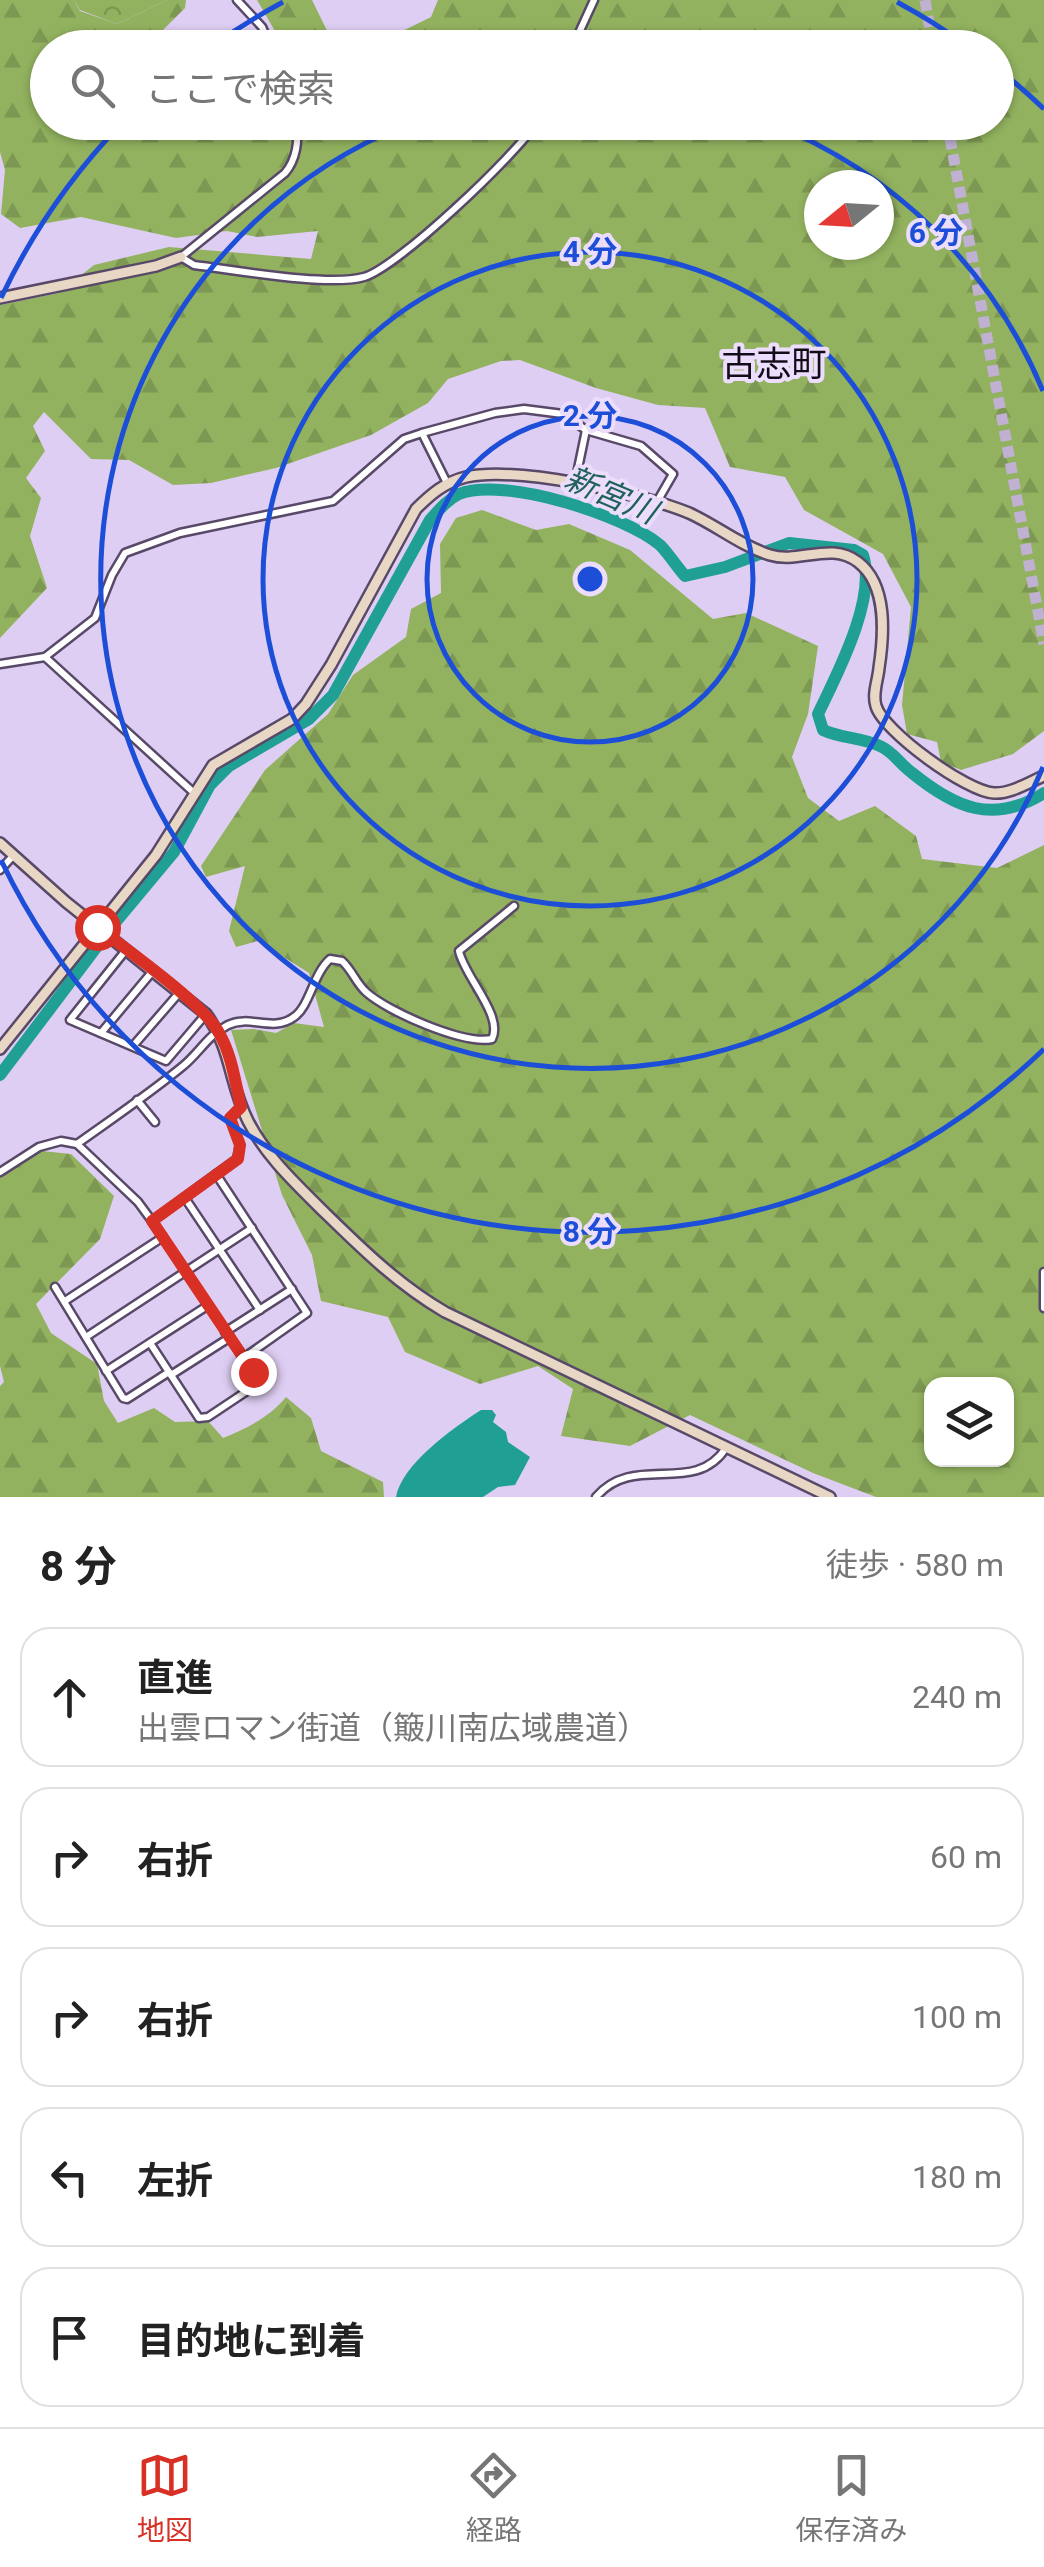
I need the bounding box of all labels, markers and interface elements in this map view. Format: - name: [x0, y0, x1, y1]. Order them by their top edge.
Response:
- search box: [30, 30, 1014, 140]
- icon: search: [65, 58, 120, 113]
- text: ここで検索: [145, 67, 335, 111]
- north arrow: [804, 170, 894, 260]
- text: 6 分: [909, 215, 963, 250]
- text: 4 分: [563, 234, 617, 269]
- district label: 古志町: [721, 344, 827, 385]
- text: 2 分: [563, 398, 617, 433]
- water label: 新宮川: [559, 459, 665, 532]
- centre of rings: [572, 561, 608, 597]
- route start: [75, 905, 121, 951]
- text: 8 分: [563, 1214, 617, 1249]
- route end: [231, 1350, 277, 1396]
- map controls: [924, 1377, 1014, 1467]
- button: layers: [924, 1377, 1014, 1467]
- text: 8 分: [40, 1542, 117, 1591]
- text: 徒歩 · 580 m: [826, 1546, 1004, 1584]
- text: 直進: [137, 1656, 213, 1700]
- icon: ahead: [42, 1670, 97, 1725]
- text: 240 m: [912, 1678, 1002, 1716]
- text: 出雲ロマン街道（簸川南広域農道）: [137, 1709, 649, 1747]
- icon: right: [42, 1830, 97, 1885]
- text: 60 m: [930, 1838, 1002, 1876]
- text: 右折: [137, 1839, 213, 1883]
- icon: right: [42, 1990, 97, 2045]
- text: 100 m: [912, 1998, 1002, 2036]
- text: 右折: [137, 1999, 213, 2043]
- icon: left: [42, 2150, 97, 2205]
- text: 180 m: [912, 2158, 1002, 2196]
- text: 左折: [137, 2159, 213, 2203]
- icon: arrive: [42, 2310, 97, 2365]
- text: 目的地に到着: [137, 2319, 365, 2363]
- tab: 地図: [137, 2448, 193, 2548]
- tab: 経路: [466, 2448, 522, 2548]
- tab: 保存済み: [795, 2448, 907, 2548]

